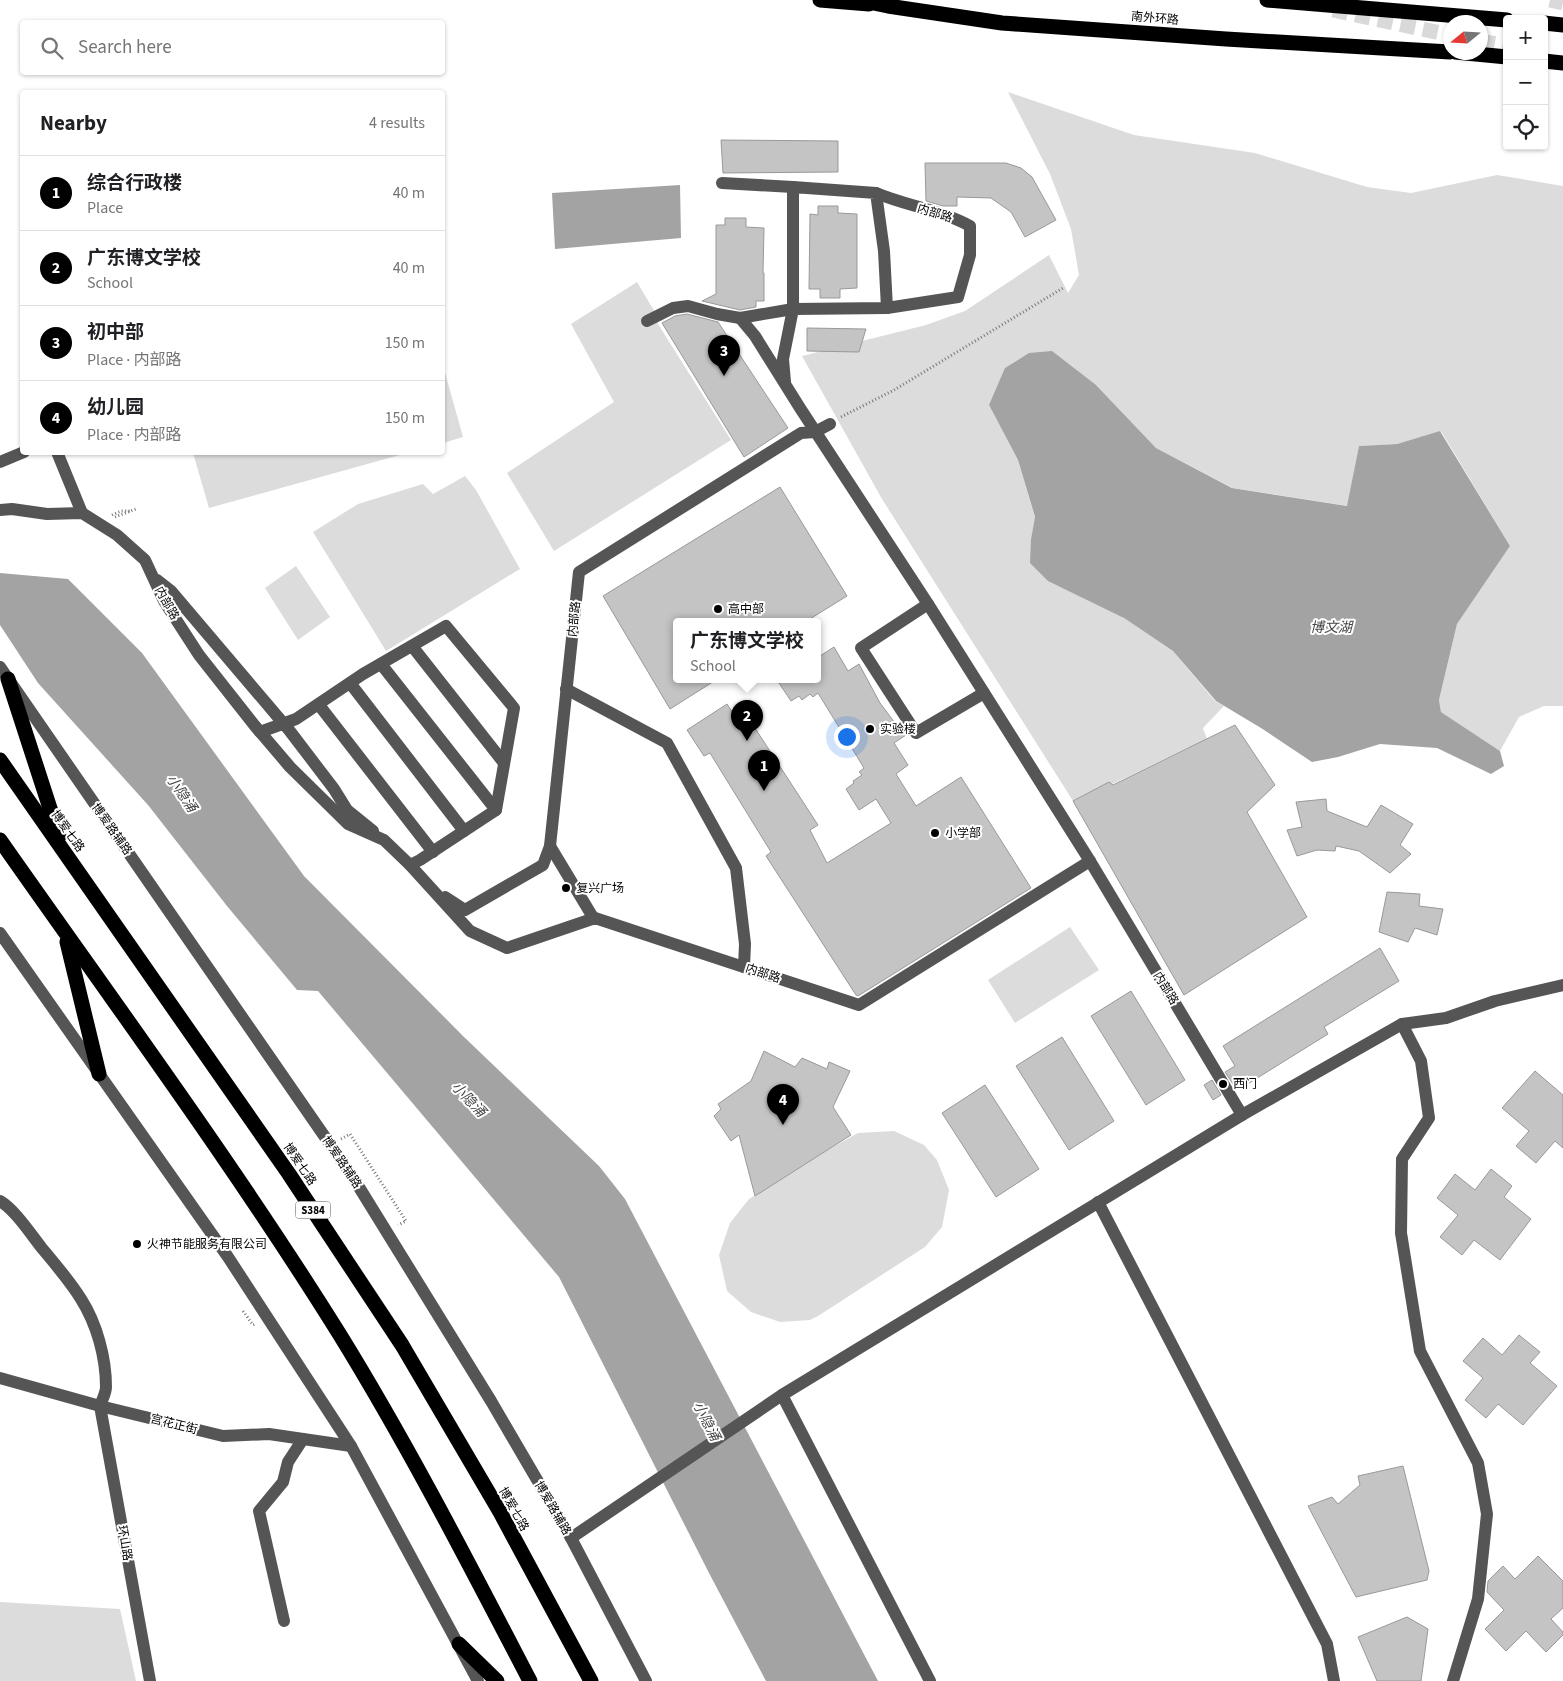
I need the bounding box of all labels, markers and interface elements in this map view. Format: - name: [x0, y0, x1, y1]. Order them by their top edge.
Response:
- street label: 南外环路: [1130, 8, 1180, 29]
- north arrow: [1443, 15, 1488, 60]
- map controls: [1503, 15, 1548, 150]
- button: +: [1503, 15, 1548, 60]
- search box: [20, 20, 445, 75]
- icon: search: [38, 34, 66, 62]
- text: Search here: [78, 34, 172, 61]
- button: −: [1503, 60, 1548, 105]
- button: locate: [1503, 105, 1548, 150]
- text: Nearby: [40, 108, 107, 138]
- text: 4 results: [369, 112, 425, 134]
- text: 综合行政楼: [87, 170, 182, 197]
- text: 1: [52, 182, 60, 204]
- text: 40 m: [393, 182, 425, 204]
- text: Place: [87, 197, 123, 219]
- street label: 内部路: [915, 200, 955, 227]
- text: 广东博文学校: [87, 245, 201, 272]
- text: 2: [52, 257, 60, 279]
- text: 40 m: [393, 257, 425, 279]
- text: School: [87, 272, 133, 294]
- text: 初中部: [87, 319, 144, 346]
- text: 3: [52, 332, 60, 354]
- text: 150 m: [385, 332, 425, 354]
- pin: 3: [708, 335, 740, 376]
- text: Place · 内部路: [87, 349, 181, 371]
- text: 幼儿园: [87, 394, 144, 421]
- text: 4: [52, 407, 60, 429]
- text: 150 m: [385, 407, 425, 429]
- text: Place · 内部路: [87, 424, 181, 446]
- street label: 内部路: [150, 583, 183, 623]
- street label: 内部路: [564, 600, 585, 638]
- place label: 高中部: [728, 601, 764, 618]
- marker: 高中部: [712, 603, 724, 615]
- popup: [673, 618, 821, 683]
- water label: 博文湖: [1310, 618, 1354, 638]
- text: 广东博文学校: [690, 628, 804, 655]
- text: School: [690, 655, 736, 677]
- pin: 2: [731, 700, 763, 741]
- place label: 实验楼: [880, 721, 916, 738]
- marker: 实验楼: [864, 723, 876, 735]
- your location: [834, 724, 860, 750]
- pin: 1: [748, 750, 780, 791]
- water label: 小隐涌: [161, 771, 202, 818]
- street label: 博爱路辅路: [87, 800, 136, 859]
- street label: 博爱七路: [47, 807, 88, 856]
- place label: 小学部: [945, 825, 981, 842]
- marker: 小学部: [929, 827, 941, 839]
- place label: 复兴广场: [576, 880, 624, 897]
- marker: 复兴广场: [560, 882, 572, 894]
- street label: 内部路: [743, 960, 783, 987]
- street label: 内部路: [1149, 968, 1182, 1008]
- place label: 西门: [1233, 1076, 1257, 1093]
- water label: 小隐涌: [446, 1078, 491, 1123]
- marker: 西门: [1217, 1078, 1229, 1090]
- pin: 4: [767, 1084, 799, 1125]
- street label: 博爱路辅路: [318, 1133, 365, 1192]
- street label: 博爱七路: [279, 1140, 320, 1189]
- road number: S384: [296, 1202, 330, 1218]
- place label: 火神节能服务有限公司: [147, 1236, 267, 1253]
- marker: 火神节能服务有限公司: [131, 1238, 143, 1250]
- water label: 小隐涌: [688, 1398, 725, 1446]
- street label: 宫花正街: [149, 1410, 199, 1439]
- street label: 博爱路辅路: [530, 1478, 575, 1538]
- street label: 博爱七路: [494, 1484, 533, 1534]
- street label: 环山路: [113, 1524, 136, 1562]

